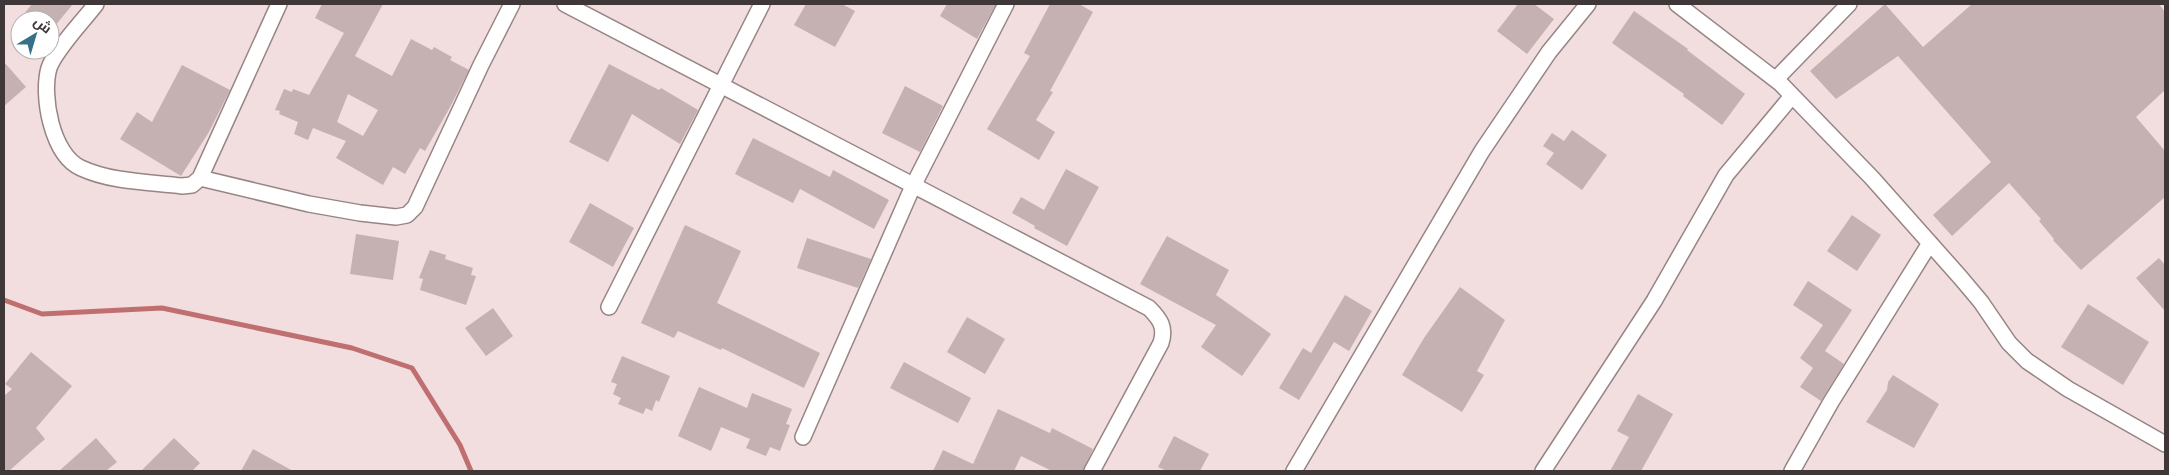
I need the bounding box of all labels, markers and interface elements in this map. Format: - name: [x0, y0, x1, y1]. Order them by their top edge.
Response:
- north arrow: [10, 10, 60, 60]
- text: ش: [30, 13, 55, 37]

